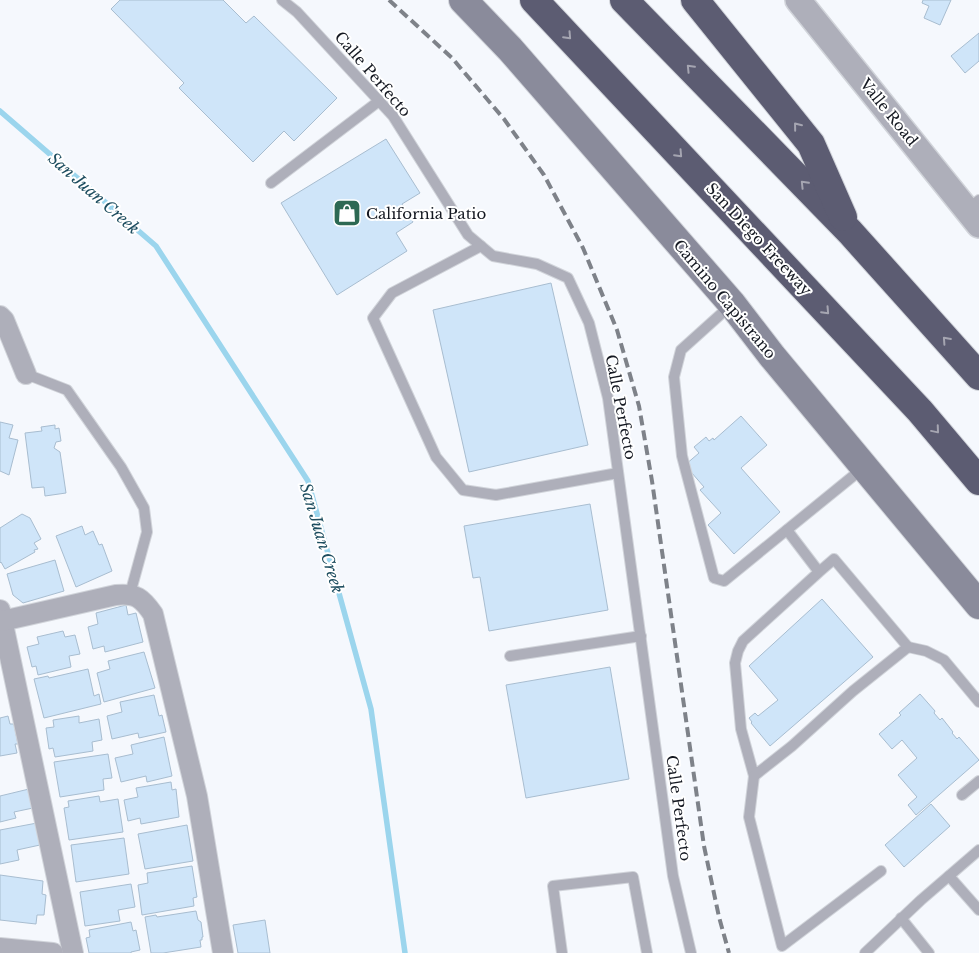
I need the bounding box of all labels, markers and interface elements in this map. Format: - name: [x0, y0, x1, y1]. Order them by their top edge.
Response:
- street label: Calle Perfecto: [331, 27, 415, 121]
- one-way arrow: [562, 30, 571, 39]
- one-way arrow: [687, 65, 696, 74]
- street label: Valle Road: [855, 74, 922, 150]
- one-way arrow: [794, 123, 802, 132]
- water label: San Juan Creek: [44, 148, 144, 238]
- one-way arrow: [673, 148, 682, 157]
- street label: San Diego Freeway: [702, 179, 816, 299]
- one-way arrow: [800, 181, 809, 190]
- shop icon: California Patio: [332, 198, 362, 228]
- place label: California Patio: [366, 204, 486, 223]
- street label: Camino Capistrano: [670, 236, 781, 363]
- one-way arrow: [820, 305, 829, 314]
- one-way arrow: [943, 336, 952, 345]
- street label: Calle Perfecto: [601, 353, 641, 461]
- one-way arrow: [931, 425, 940, 434]
- water label: San Juan Creek: [296, 480, 348, 596]
- street label: Calle Perfecto: [662, 754, 696, 862]

